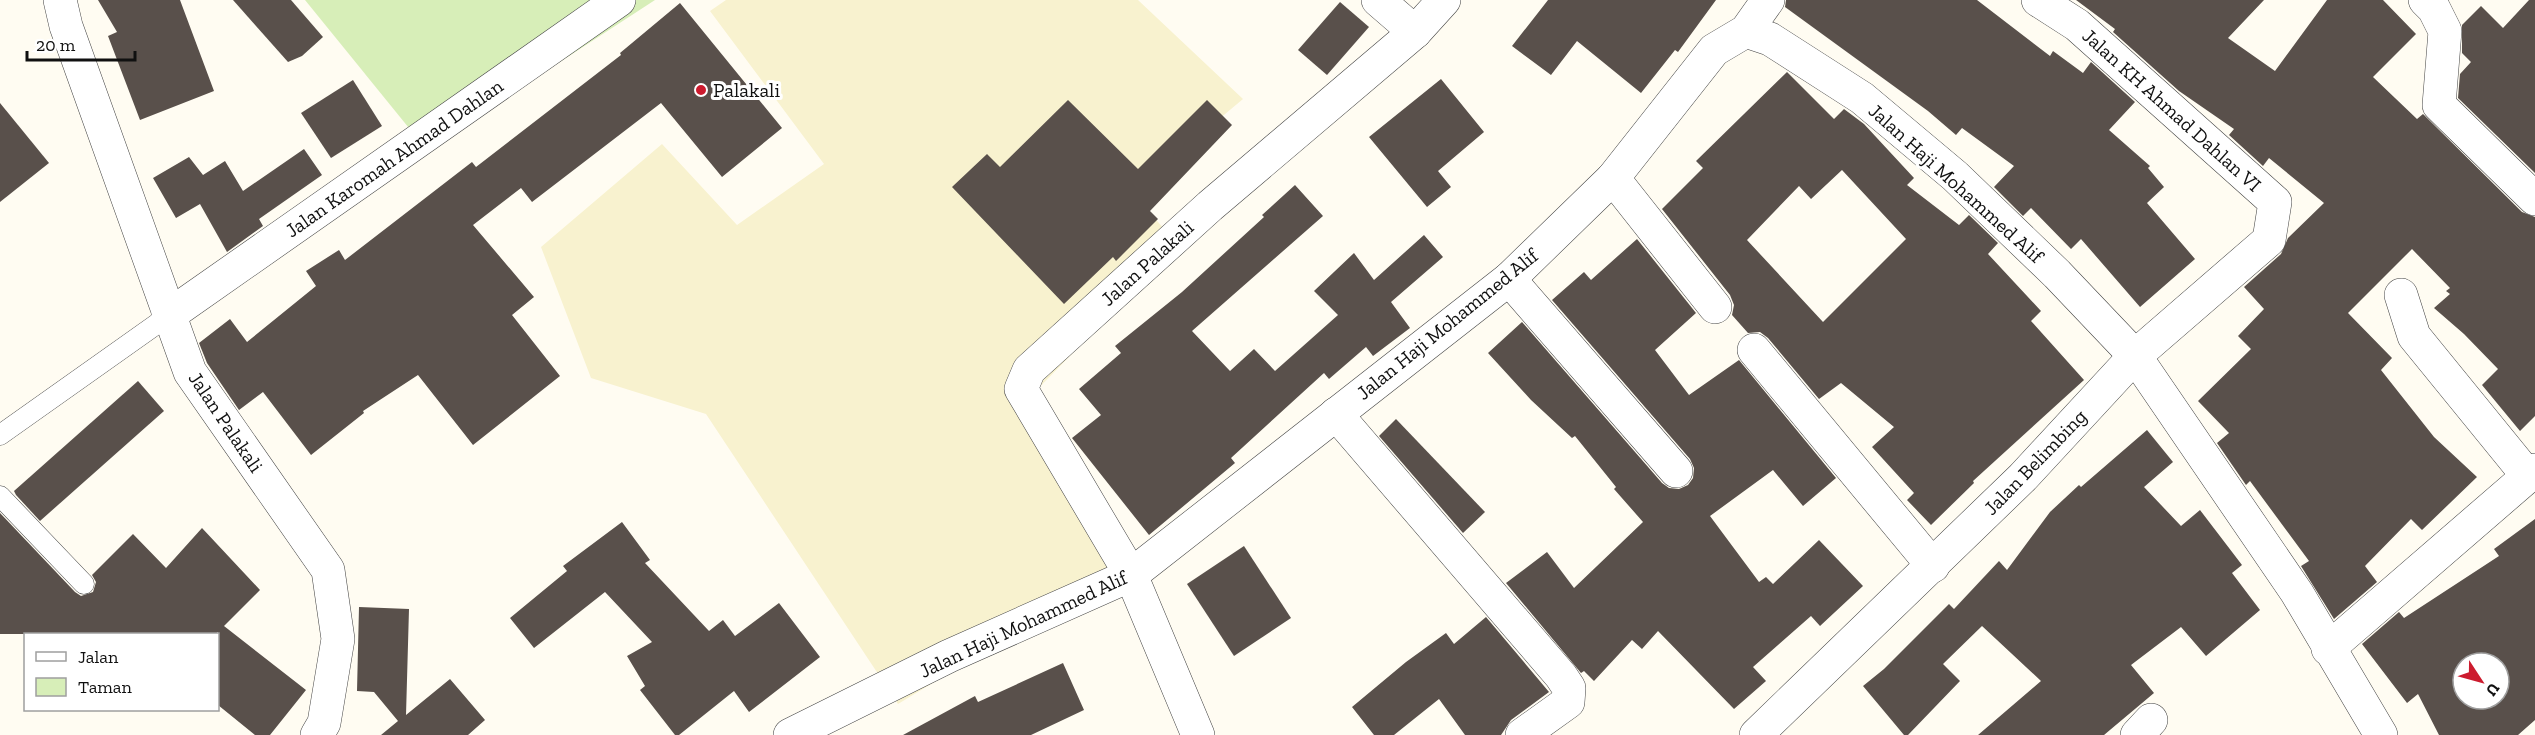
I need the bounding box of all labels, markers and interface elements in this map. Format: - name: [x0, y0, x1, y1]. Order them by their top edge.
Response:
- street label: Jalan KH Ahmad Dahlan VI: [2078, 23, 2266, 197]
- scale bar: [27, 24, 135, 62]
- text: 20 m: [36, 34, 76, 56]
- street label: Jalan Karomah Ahmad Dahlan: [281, 73, 508, 242]
- place label: Palakali: [713, 78, 780, 102]
- marker: Palakali: [694, 83, 708, 97]
- street label: Jalan Haji Mohammed Alif: [1864, 98, 2049, 269]
- street label: Jalan Palakali: [1096, 215, 1199, 311]
- street label: Jalan Haji Mohammed Alif: [1351, 242, 1544, 405]
- street label: Jalan Palakali: [184, 367, 269, 477]
- street label: Jalan Belimbing: [1979, 404, 2091, 520]
- street label: Jalan Haji Mohammed Alif: [915, 565, 1132, 683]
- legend: [24, 633, 219, 711]
- text: Jalan: [78, 646, 119, 668]
- north arrow: [2451, 651, 2511, 711]
- text: Taman: [78, 676, 133, 698]
- text: U: [2481, 679, 2504, 700]

